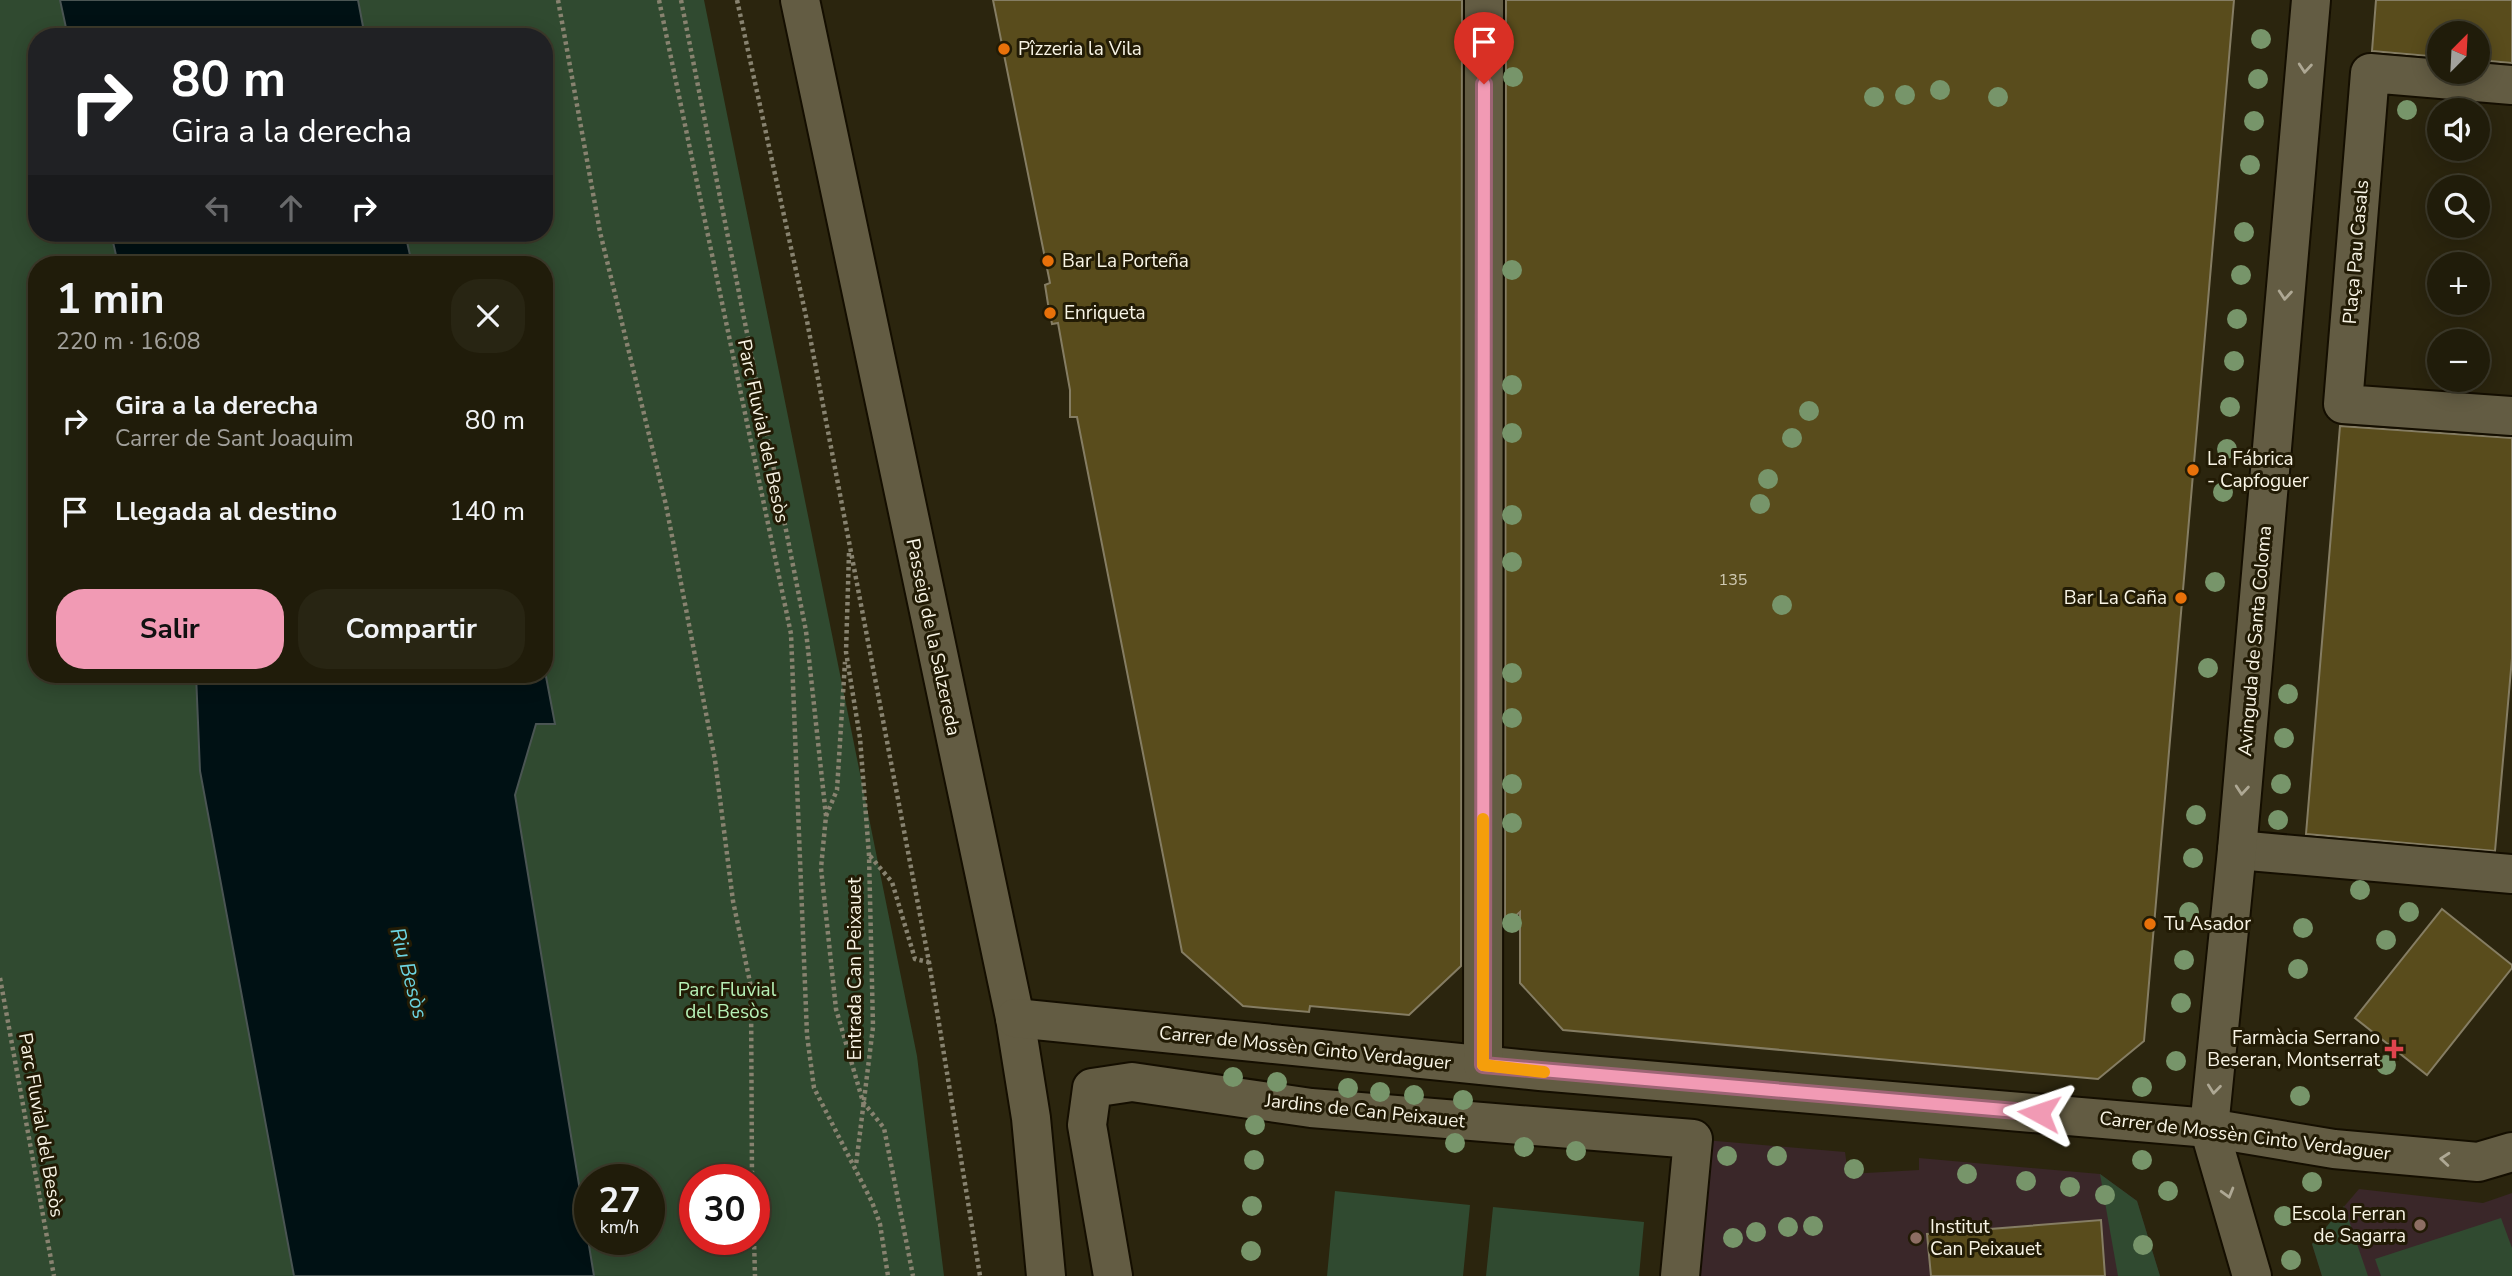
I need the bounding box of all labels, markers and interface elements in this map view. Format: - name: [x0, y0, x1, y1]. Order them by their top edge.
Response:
- pin: [1454, 12.0, 1514, 84]
- north arrow: [2427, 21, 2490, 84]
- map controls: [2427, 21, 2490, 392]
- icon: arrive: [1465, 23, 1503, 61]
- place label: Pîzzeria la Vila: [1018, 36, 1142, 62]
- marker: Pîzzeria la Vila: [996, 41, 1012, 57]
- text: 80 m: [171, 46, 286, 113]
- icon: right: [56, 56, 147, 147]
- one-way arrow: [2298, 63, 2313, 74]
- button: sound: [2427, 98, 2490, 161]
- text: Gira a la derecha: [171, 110, 412, 153]
- button: search: [2427, 175, 2490, 238]
- street label: Plaça Pau Casals: [2337, 179, 2375, 325]
- icon: left: [199, 189, 237, 227]
- icon: ahead: [272, 189, 310, 227]
- icon: right: [345, 189, 383, 227]
- place label: Bar La Porteña: [1062, 248, 1189, 274]
- button: +: [2427, 252, 2490, 315]
- marker: Bar La Porteña: [1040, 253, 1056, 269]
- text: 1 min: [56, 271, 165, 328]
- button: close: [451, 279, 525, 353]
- one-way arrow: [2278, 289, 2293, 300]
- place label: Enriqueta: [1064, 300, 1146, 326]
- marker: Enriqueta: [1042, 305, 1058, 321]
- text: 220 m · 16:08: [56, 326, 201, 357]
- button: −: [2427, 329, 2490, 392]
- street label: Parc Fluvial del Besòs: [731, 337, 795, 525]
- text: Gira a la derecha: [115, 388, 318, 423]
- icon: right: [56, 402, 94, 440]
- text: 80 m: [465, 403, 525, 438]
- text: Carrer de Sant Joaquim: [115, 423, 354, 454]
- place label: La Fábrica - Capfoguer: [2207, 446, 2309, 494]
- marker: La Fábrica - Capfoguer: [2185, 462, 2201, 478]
- icon: arrive: [56, 493, 94, 531]
- text: Llegada al destino: [115, 494, 337, 529]
- text: 140 m: [449, 494, 525, 529]
- street label: Avinguda de Santa Coloma: [2232, 525, 2278, 757]
- street label: Passeig de la Salzereda: [899, 536, 967, 738]
- house number: 135: [1719, 569, 1747, 591]
- place label: Bar La Caña: [2064, 585, 2167, 611]
- button: Salir: [56, 589, 284, 669]
- button: Compartir: [298, 589, 525, 669]
- marker: Bar La Caña: [2173, 590, 2189, 606]
- one-way arrow: [2235, 784, 2250, 796]
- street label: Entrada Can Peixauet: [842, 877, 868, 1061]
- place label: Tu Asador: [2164, 911, 2251, 937]
- marker: Tu Asador: [2142, 916, 2158, 932]
- water label: Riu Besòs: [383, 924, 435, 1022]
- park label: Parc Fluvial del Besòs: [678, 977, 777, 1025]
- street label: Carrer de Mossèn Cinto Verdaguer: [1158, 1020, 1452, 1076]
- place label: Farmàcia Serrano Beseran, Montserrat: [2207, 1025, 2380, 1073]
- street label: Parc Fluvial del Besòs: [12, 1031, 70, 1219]
- marker: Farmàcia Serrano Beseran, Montserrat: [2386, 1041, 2402, 1057]
- position arrow: [2002, 1076, 2076, 1150]
- one-way arrow: [2206, 1084, 2221, 1095]
- street label: Jardins de Can Peixauet: [1263, 1087, 1467, 1134]
- street label: Carrer de Mossèn Cinto Verdaguer: [2098, 1105, 2392, 1167]
- one-way arrow: [2439, 1152, 2450, 1167]
- speed limit sign: 30: [679, 1164, 770, 1255]
- text: 27: [598, 1177, 641, 1224]
- one-way arrow: [2220, 1187, 2234, 1199]
- place label: Escola Ferran de Sagarra: [2292, 1201, 2406, 1249]
- place label: Institut Can Peixauet: [1930, 1214, 2042, 1262]
- text: km/h: [600, 1215, 639, 1239]
- marker: Escola Ferran de Sagarra: [2412, 1217, 2428, 1233]
- marker: Institut Can Peixauet: [1908, 1230, 1924, 1246]

